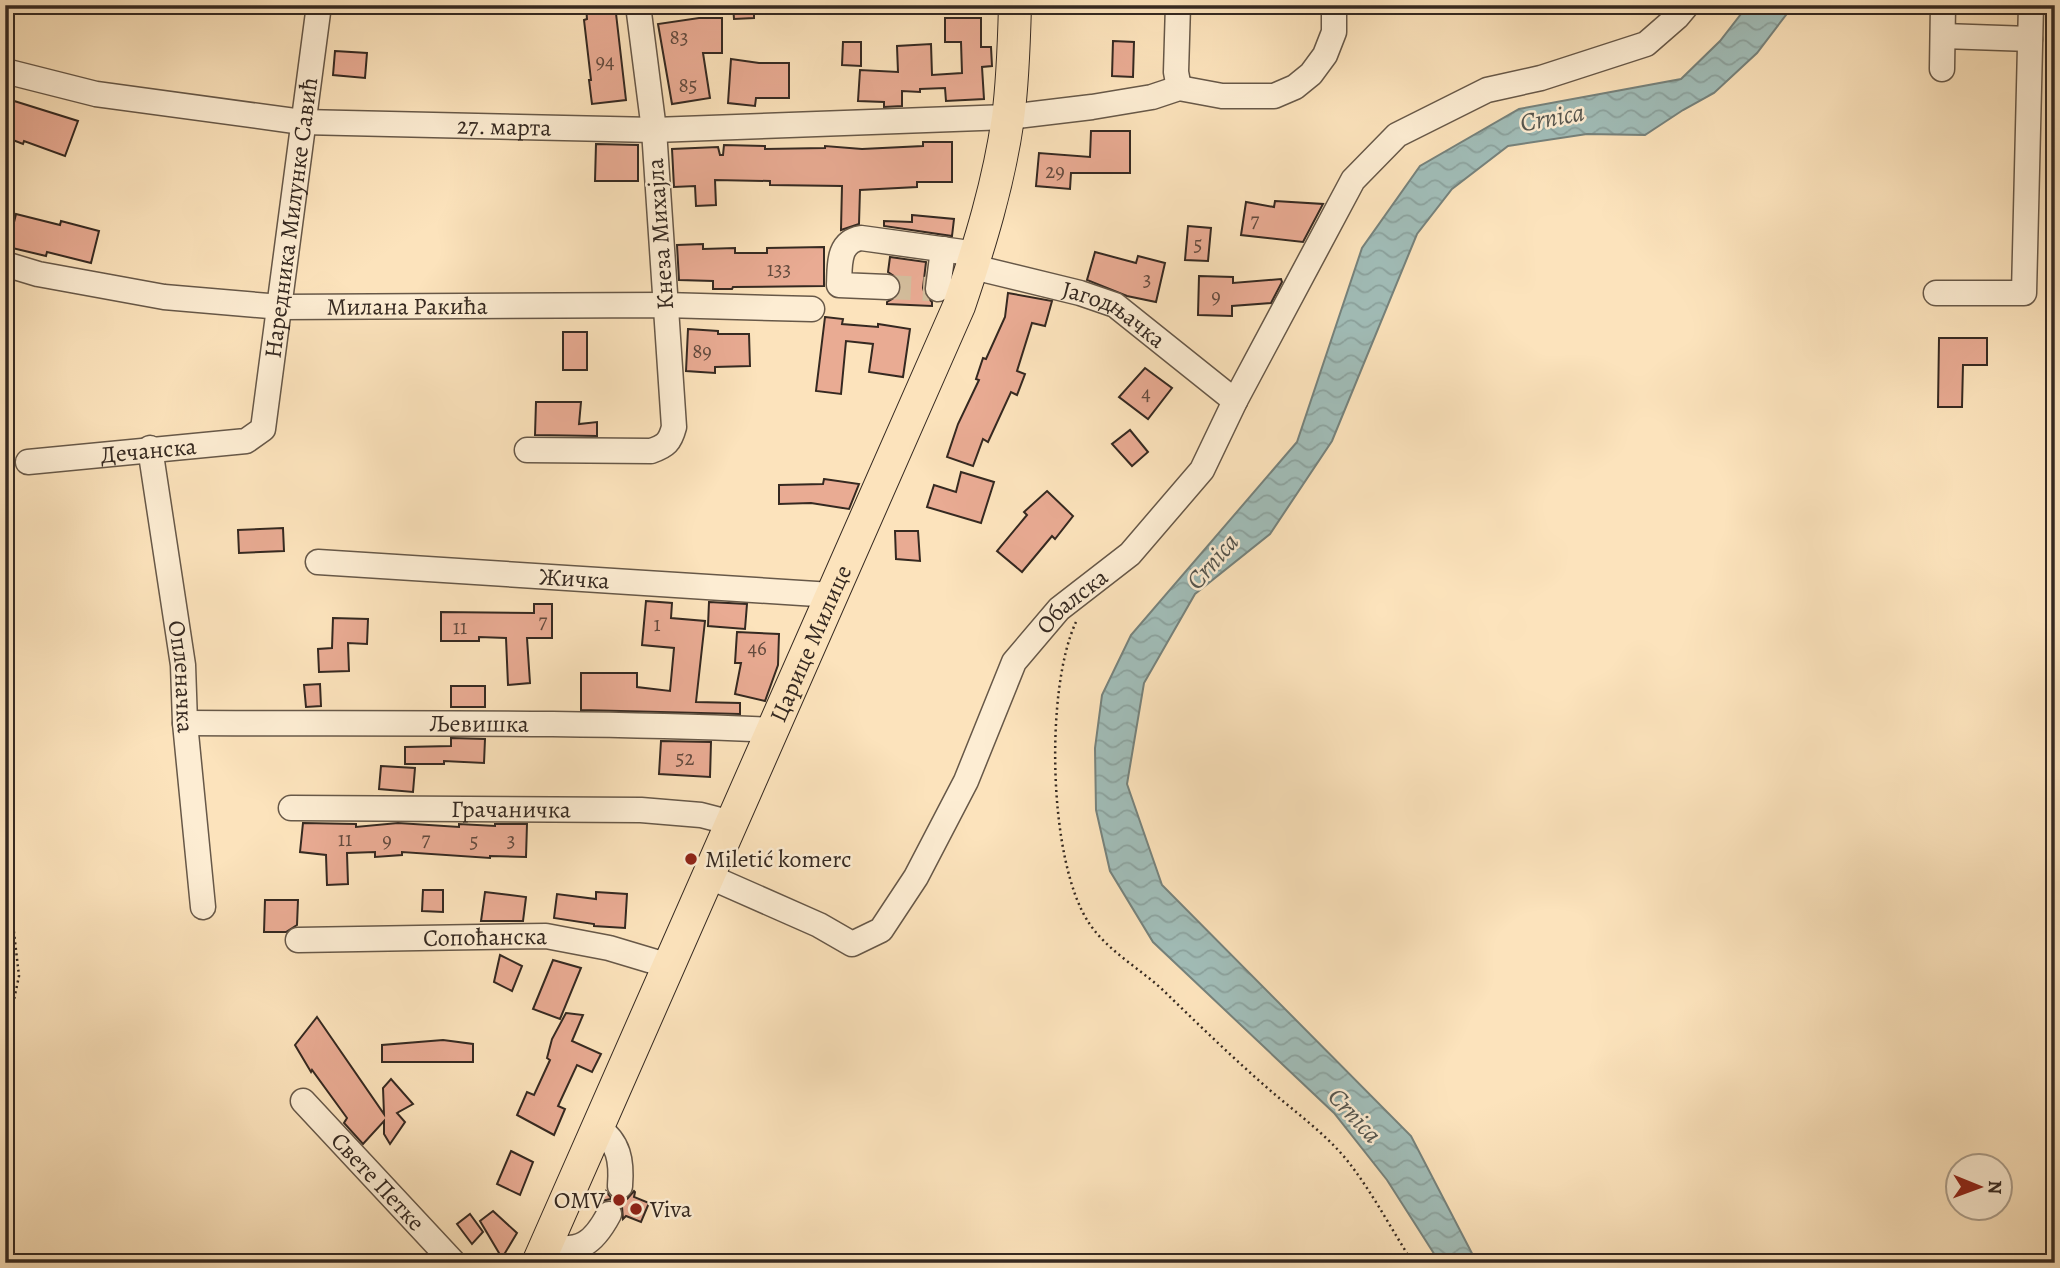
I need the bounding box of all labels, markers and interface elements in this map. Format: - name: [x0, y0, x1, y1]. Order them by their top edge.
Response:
- house number: 83: [670, 23, 688, 51]
- house number: 94: [595, 47, 615, 75]
- house number: 85: [678, 71, 698, 99]
- street label: Наредника Милунке Савић: [257, 75, 325, 360]
- water label: Crnica: [1517, 95, 1587, 140]
- street label: 27. марта: [457, 110, 552, 144]
- street label: Кнеза Михајла: [639, 157, 681, 311]
- house number: 29: [1045, 157, 1065, 185]
- house number: 7: [1251, 206, 1260, 234]
- house number: 5: [1193, 230, 1203, 258]
- house number: 133: [767, 255, 791, 283]
- house number: 3: [1143, 265, 1151, 293]
- street label: Јагодњачка: [1059, 273, 1172, 355]
- house number: 9: [1211, 282, 1221, 310]
- street label: Милана Ракића: [326, 290, 488, 323]
- house number: 89: [692, 337, 712, 365]
- house number: 4: [1141, 379, 1151, 407]
- street label: Дечанска: [99, 430, 198, 471]
- water label: Crnica: [1178, 526, 1247, 597]
- street label: Жичка: [538, 560, 611, 597]
- street label: Царице Милице: [762, 560, 859, 727]
- street label: Обалска: [1029, 561, 1114, 641]
- house number: 7: [539, 607, 548, 635]
- house number: 1: [653, 610, 661, 638]
- house number: 11: [453, 613, 467, 641]
- street label: Опленачка: [160, 618, 202, 734]
- house number: 46: [747, 634, 767, 662]
- street label: Љевишка: [429, 707, 529, 740]
- house number: 52: [675, 744, 695, 772]
- street label: Грачаничка: [451, 793, 571, 826]
- house number: 11: [338, 825, 352, 853]
- house number: 7: [422, 825, 431, 853]
- house number: 9: [382, 826, 392, 854]
- house number: 3: [507, 826, 515, 854]
- house number: 5: [469, 827, 479, 855]
- place label: Miletić komerc: [705, 843, 851, 875]
- marker: Miletić komerc: [683, 851, 699, 867]
- street label: Сопоћанска: [423, 920, 547, 954]
- water label: Crnica: [1320, 1080, 1389, 1151]
- street label: Свете Петке: [324, 1125, 432, 1238]
- north arrow: [1944, 1152, 2014, 1222]
- text: N: [1982, 1180, 2008, 1195]
- place label: OMV: [554, 1184, 605, 1216]
- marker: OMV: [611, 1192, 627, 1208]
- place label: Viva: [649, 1193, 693, 1225]
- marker: Viva: [628, 1201, 644, 1217]

